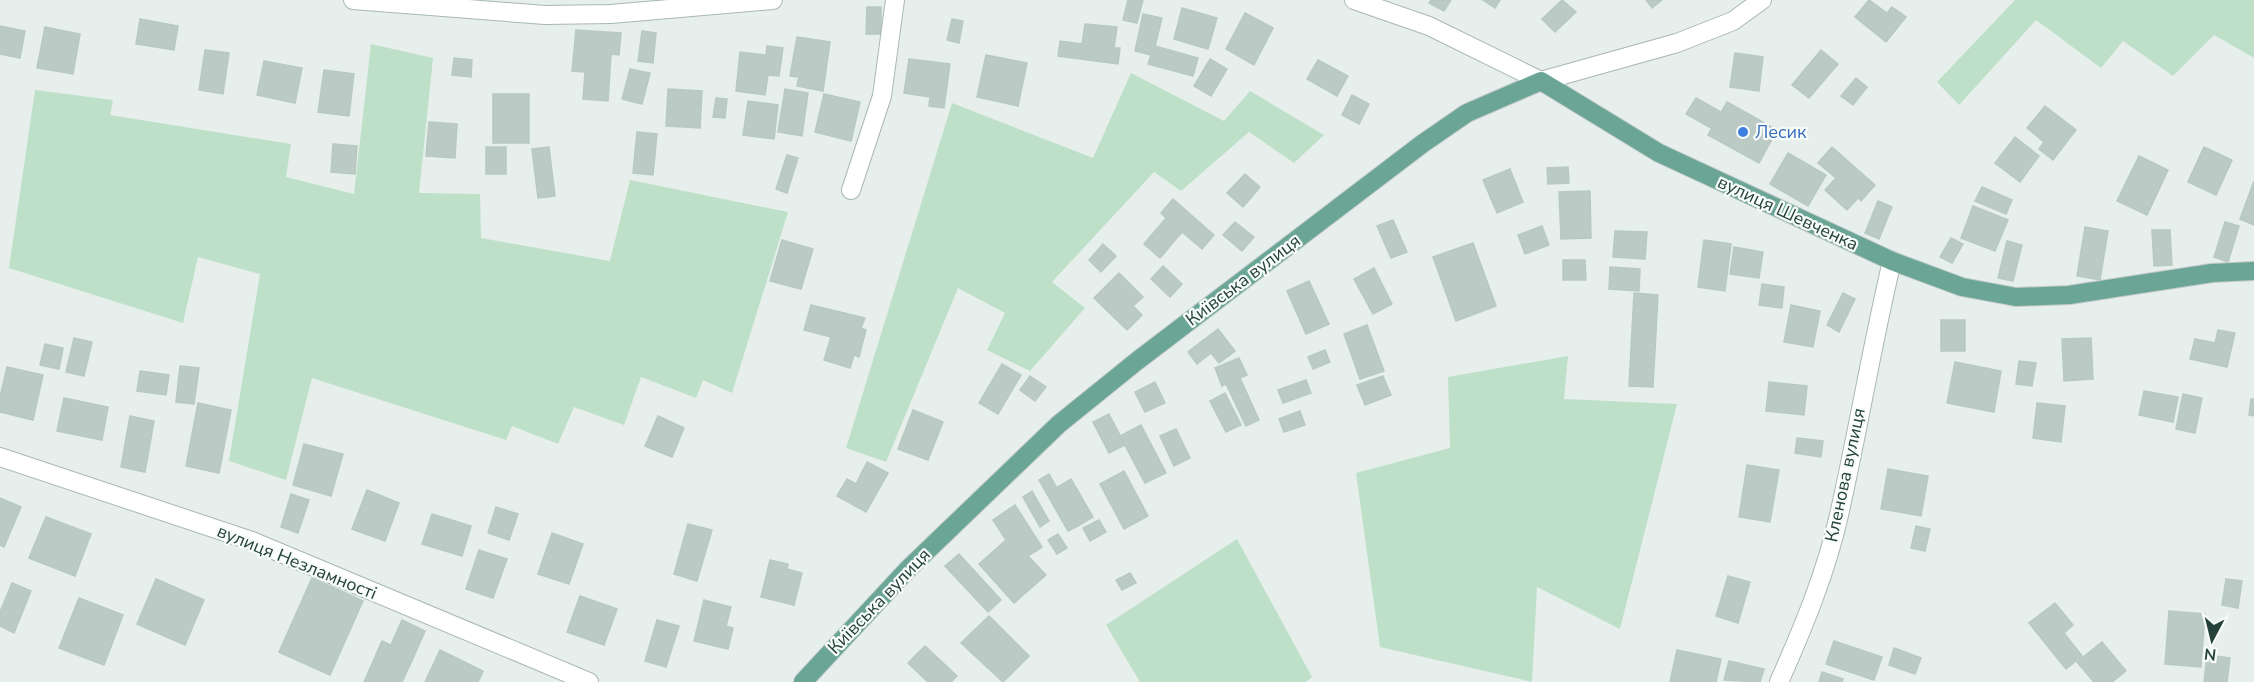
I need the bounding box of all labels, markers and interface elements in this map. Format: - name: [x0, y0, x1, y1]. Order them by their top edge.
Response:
- place label: Лесик: [1755, 120, 1807, 144]
- marker: Лесик: [1736, 125, 1750, 139]
- street label: вулиця Шевченка: [1714, 170, 1862, 256]
- street label: Київська вулиця: [1181, 229, 1305, 331]
- street label: Кленова вулиця: [1819, 406, 1871, 544]
- street label: вулиця Незламності: [213, 519, 381, 605]
- street label: Київська вулиця: [822, 543, 936, 659]
- north arrow: [2182, 610, 2242, 670]
- text: N: [2203, 642, 2218, 666]

